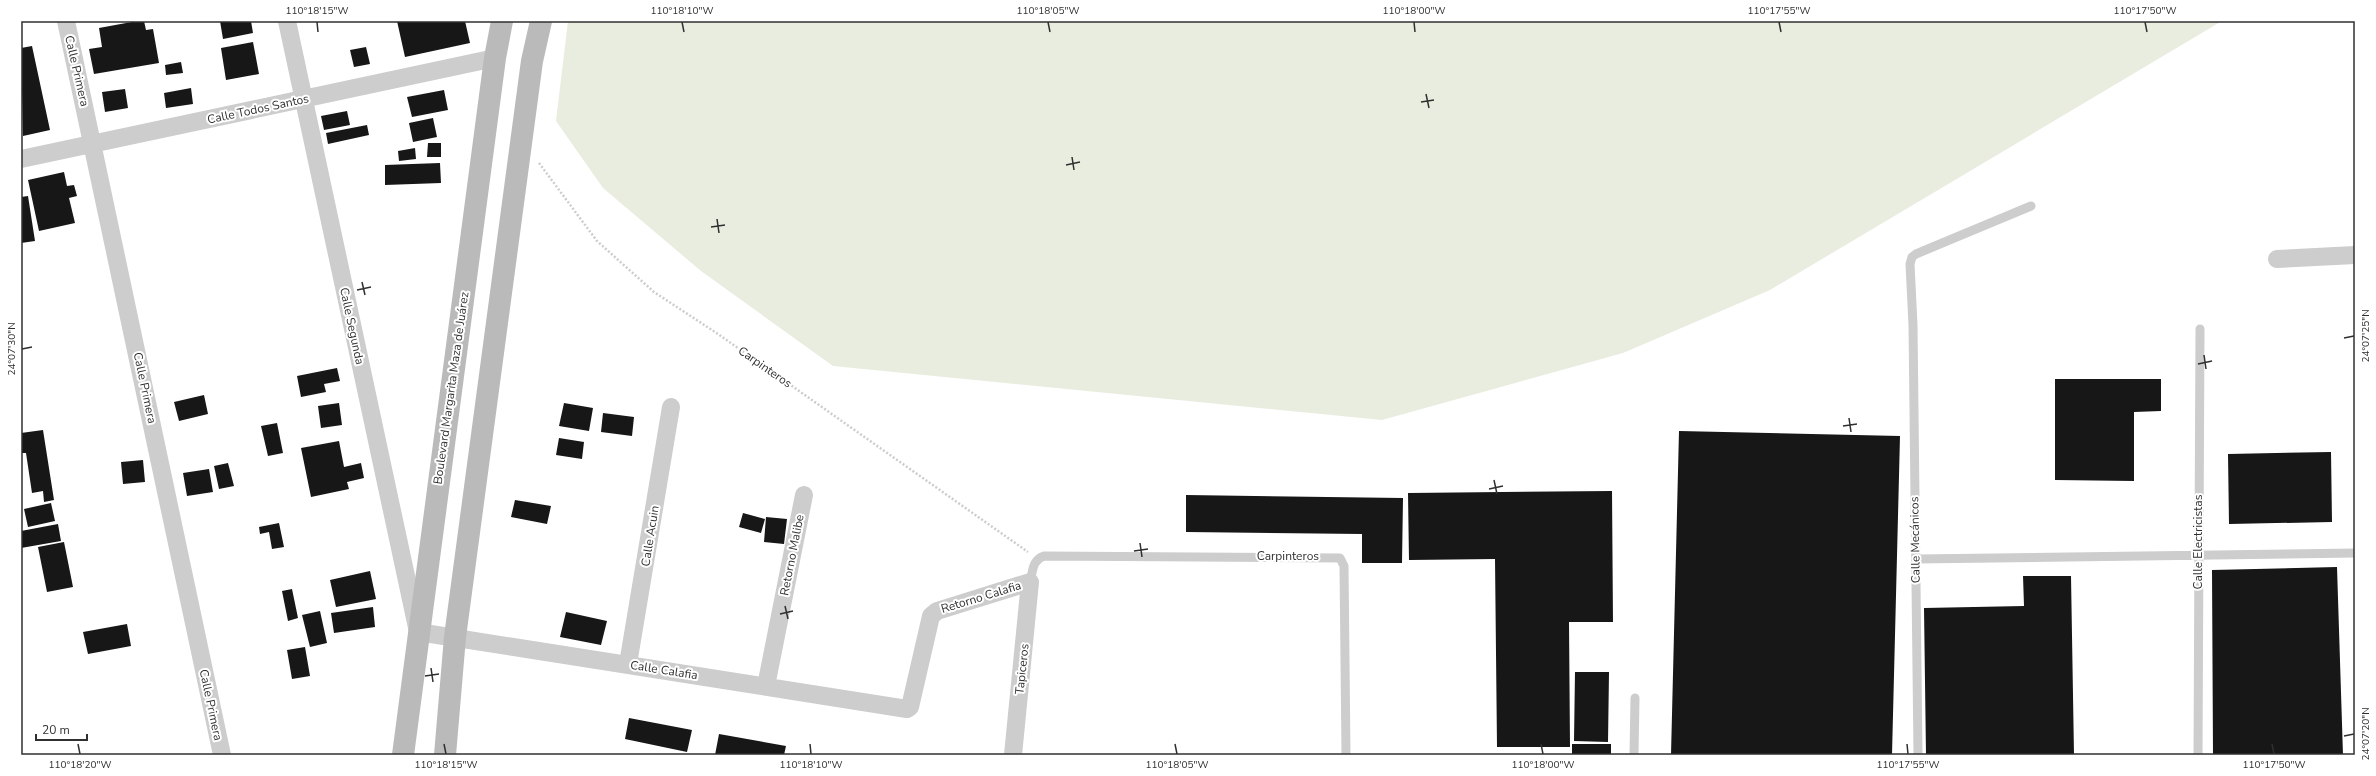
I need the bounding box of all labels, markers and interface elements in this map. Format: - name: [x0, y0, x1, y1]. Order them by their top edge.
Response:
- text: 110°18'15"W: [286, 4, 348, 18]
- text: 110°18'10"W: [651, 4, 713, 18]
- text: 110°18'05"W: [1017, 4, 1079, 18]
- text: 110°18'00"W: [1383, 4, 1445, 18]
- text: 110°17'55"W: [1748, 4, 1810, 18]
- text: 110°17'50"W: [2114, 4, 2176, 18]
- street label: Calle Primera: [61, 34, 93, 108]
- street label: Calle Todos Santos: [206, 90, 310, 128]
- street label: Calle Segunda: [336, 286, 368, 366]
- street label: Boulevard Margarita Maza de Juárez: [430, 290, 472, 485]
- text: 24°07'25"N: [2359, 309, 2373, 363]
- text: 24°07'30"N: [5, 322, 19, 376]
- street label: Carpinteros: [735, 343, 795, 392]
- street label: Calle Primera: [130, 351, 160, 425]
- street label: Calle Electricistas: [2190, 494, 2206, 589]
- street label: Calle Mecánicos: [1906, 496, 1924, 584]
- street label: Calle Acuin: [637, 504, 663, 568]
- street label: Retorno Malibe: [776, 513, 808, 597]
- street label: Carpinteros: [1257, 548, 1319, 564]
- street label: Retorno Calafia: [939, 577, 1023, 617]
- street label: Tapiceros: [1011, 643, 1033, 695]
- street label: Calle Calafia: [629, 657, 699, 683]
- street label: Calle Primera: [196, 668, 226, 742]
- text: 24°07'20"N: [2359, 707, 2373, 761]
- scale bar: [36, 716, 87, 742]
- text: 20 m: [42, 722, 70, 738]
- text: 110°18'20"W: [49, 758, 111, 772]
- text: 110°18'15"W: [415, 758, 477, 772]
- text: 110°18'10"W: [780, 758, 842, 772]
- text: 110°18'05"W: [1146, 758, 1208, 772]
- text: 110°18'00"W: [1512, 758, 1574, 772]
- text: 110°17'55"W: [1877, 758, 1939, 772]
- text: 110°17'50"W: [2243, 758, 2305, 772]

